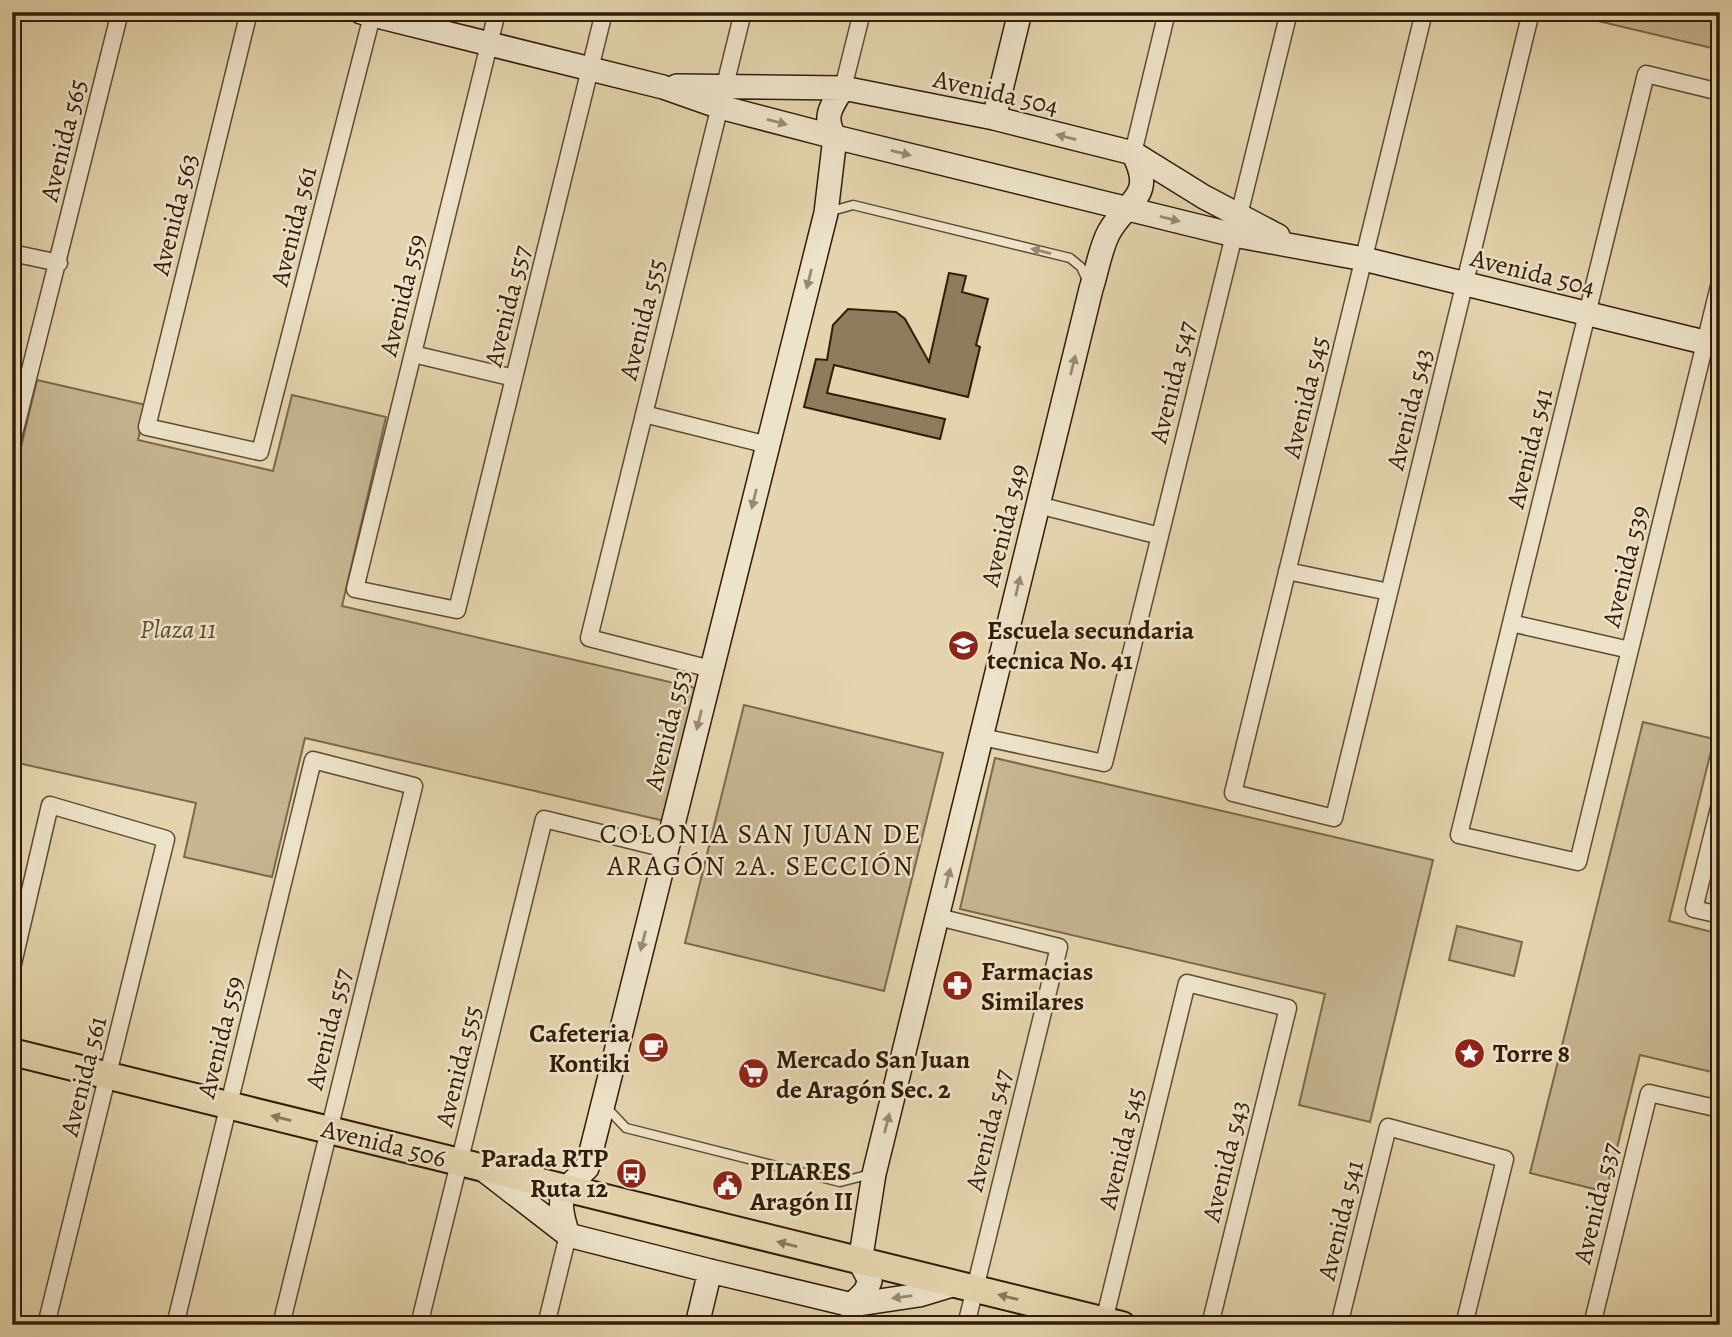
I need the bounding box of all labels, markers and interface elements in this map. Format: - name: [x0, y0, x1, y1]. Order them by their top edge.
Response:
- street label: Avenida 504: [929, 61, 1062, 124]
- street label: Avenida 565: [31, 75, 96, 206]
- one-way arrow: [767, 117, 789, 128]
- one-way arrow: [1055, 131, 1077, 142]
- one-way arrow: [891, 148, 913, 159]
- street label: Avenida 563: [142, 150, 206, 280]
- street label: Avenida 561: [261, 162, 325, 291]
- one-way arrow: [1159, 214, 1181, 225]
- street label: Avenida 559: [370, 231, 435, 361]
- street label: Avenida 504: [1466, 240, 1599, 305]
- street label: Avenida 557: [475, 242, 539, 371]
- one-way arrow: [1030, 245, 1052, 256]
- street label: Avenida 555: [610, 255, 674, 384]
- one-way arrow: [803, 268, 814, 290]
- street label: Avenida 547: [1140, 318, 1205, 448]
- street label: Avenida 545: [1273, 333, 1338, 463]
- street label: Avenida 543: [1377, 345, 1441, 475]
- one-way arrow: [1068, 353, 1079, 375]
- street label: Avenida 541: [1497, 385, 1561, 513]
- street label: Avenida 549: [972, 460, 1037, 591]
- one-way arrow: [748, 489, 759, 511]
- street label: Avenida 539: [1593, 502, 1657, 632]
- one-way arrow: [1013, 574, 1024, 596]
- park label: Plaza 11: [140, 612, 216, 647]
- place label: Escuela secundaria tecnica No. 41: [987, 613, 1195, 678]
- school or university icon: Escuela secundaria tecnica No. 41: [947, 628, 981, 662]
- street label: Avenida 553: [635, 666, 699, 795]
- one-way arrow: [693, 709, 704, 731]
- district label: COLONIA SAN JUAN DE ARAGÓN 2A. SECCIÓN: [599, 815, 923, 885]
- one-way arrow: [943, 867, 954, 889]
- one-way arrow: [637, 930, 648, 952]
- place label: Farmacias Similares: [981, 954, 1093, 1019]
- street label: Avenida 557: [296, 965, 360, 1094]
- pharmacy icon: Farmacias Similares: [941, 969, 975, 1003]
- street label: Avenida 559: [188, 973, 253, 1103]
- street label: Avenida 555: [426, 1002, 490, 1131]
- street label: Avenida 561: [51, 1012, 115, 1141]
- place label: Cafeteria Kontiki: [529, 1016, 630, 1081]
- cafe icon: Cafeteria Kontiki: [636, 1031, 670, 1065]
- place icon: Torre 8: [1453, 1036, 1487, 1070]
- place label: Torre 8: [1493, 1036, 1570, 1071]
- place label: Mercado San Juan de Aragón Sec. 2: [776, 1042, 970, 1107]
- supermarket icon: Mercado San Juan de Aragón Sec. 2: [736, 1057, 770, 1091]
- street label: Avenida 547: [956, 1066, 1021, 1196]
- street label: Avenida 545: [1089, 1084, 1154, 1214]
- street label: Avenida 543: [1193, 1097, 1257, 1227]
- street label: Avenida 506: [317, 1111, 450, 1176]
- one-way arrow: [270, 1112, 292, 1123]
- one-way arrow: [882, 1112, 893, 1134]
- street label: Avenida 537: [1564, 1139, 1628, 1268]
- place label: Parada RTP Ruta 12: [481, 1141, 608, 1206]
- place label: PILARES Aragón II: [749, 1154, 853, 1219]
- bus stop icon: Parada RTP Ruta 12: [614, 1156, 648, 1190]
- street label: Avenida 541: [1308, 1157, 1372, 1285]
- public building icon: PILARES Aragón II: [710, 1169, 744, 1203]
- one-way arrow: [776, 1238, 798, 1249]
- one-way arrow: [997, 1291, 1019, 1302]
- one-way arrow: [891, 1292, 913, 1303]

